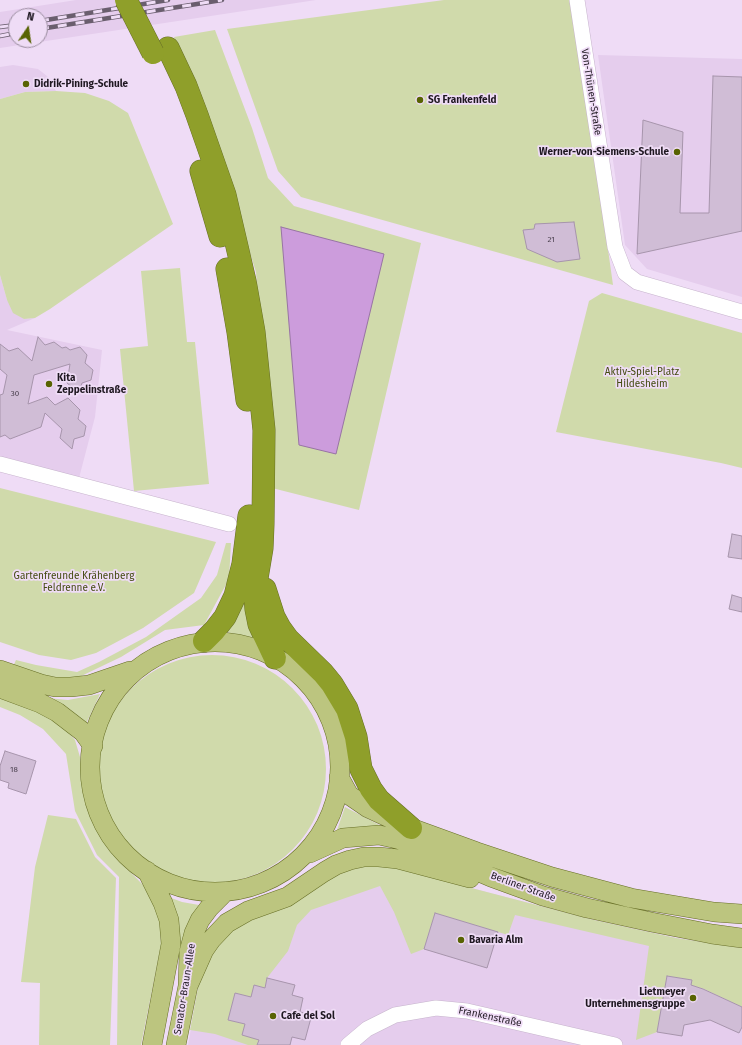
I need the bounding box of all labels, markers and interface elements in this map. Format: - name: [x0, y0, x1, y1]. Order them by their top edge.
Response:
- north arrow: [8, 8, 48, 48]
- text: N: [26, 10, 36, 24]
- street label: Von-Thünen-Straße: [578, 48, 604, 136]
- place label: Didrik-Pining-Schule: [34, 78, 128, 90]
- marker: Didrik-Pining-Schule: [21, 79, 31, 89]
- place label: SG Frankenfeld: [428, 94, 497, 106]
- marker: SG Frankenfeld: [415, 95, 425, 105]
- place label: Werner-von-Siemens-Schule: [539, 146, 669, 158]
- marker: Werner-von-Siemens-Schule: [672, 147, 682, 157]
- house number: 21: [547, 235, 555, 245]
- park label: Aktiv-Spiel-Platz Hildesheim: [605, 366, 679, 390]
- place label: Kita Zeppelinstraße: [57, 372, 126, 396]
- marker: Kita Zeppelinstraße: [44, 379, 54, 389]
- house number: 30: [11, 389, 19, 399]
- park label: Gartenfreunde Krähenberg Feldrenne e.V.: [14, 570, 134, 594]
- house number: 18: [10, 765, 18, 775]
- street label: Berliner Straße: [489, 870, 557, 904]
- place label: Bavaria Alm: [469, 934, 523, 946]
- marker: Bavaria Alm: [456, 935, 466, 945]
- street label: Senator-Braun-Allee: [172, 943, 198, 1035]
- place label: Lietmeyer Unternehmensgruppe: [585, 986, 685, 1010]
- marker: Lietmeyer Unternehmensgruppe: [688, 993, 698, 1003]
- street label: Frankenstraße: [457, 1004, 523, 1030]
- place label: Cafe del Sol: [281, 1010, 335, 1022]
- marker: Cafe del Sol: [268, 1011, 278, 1021]

